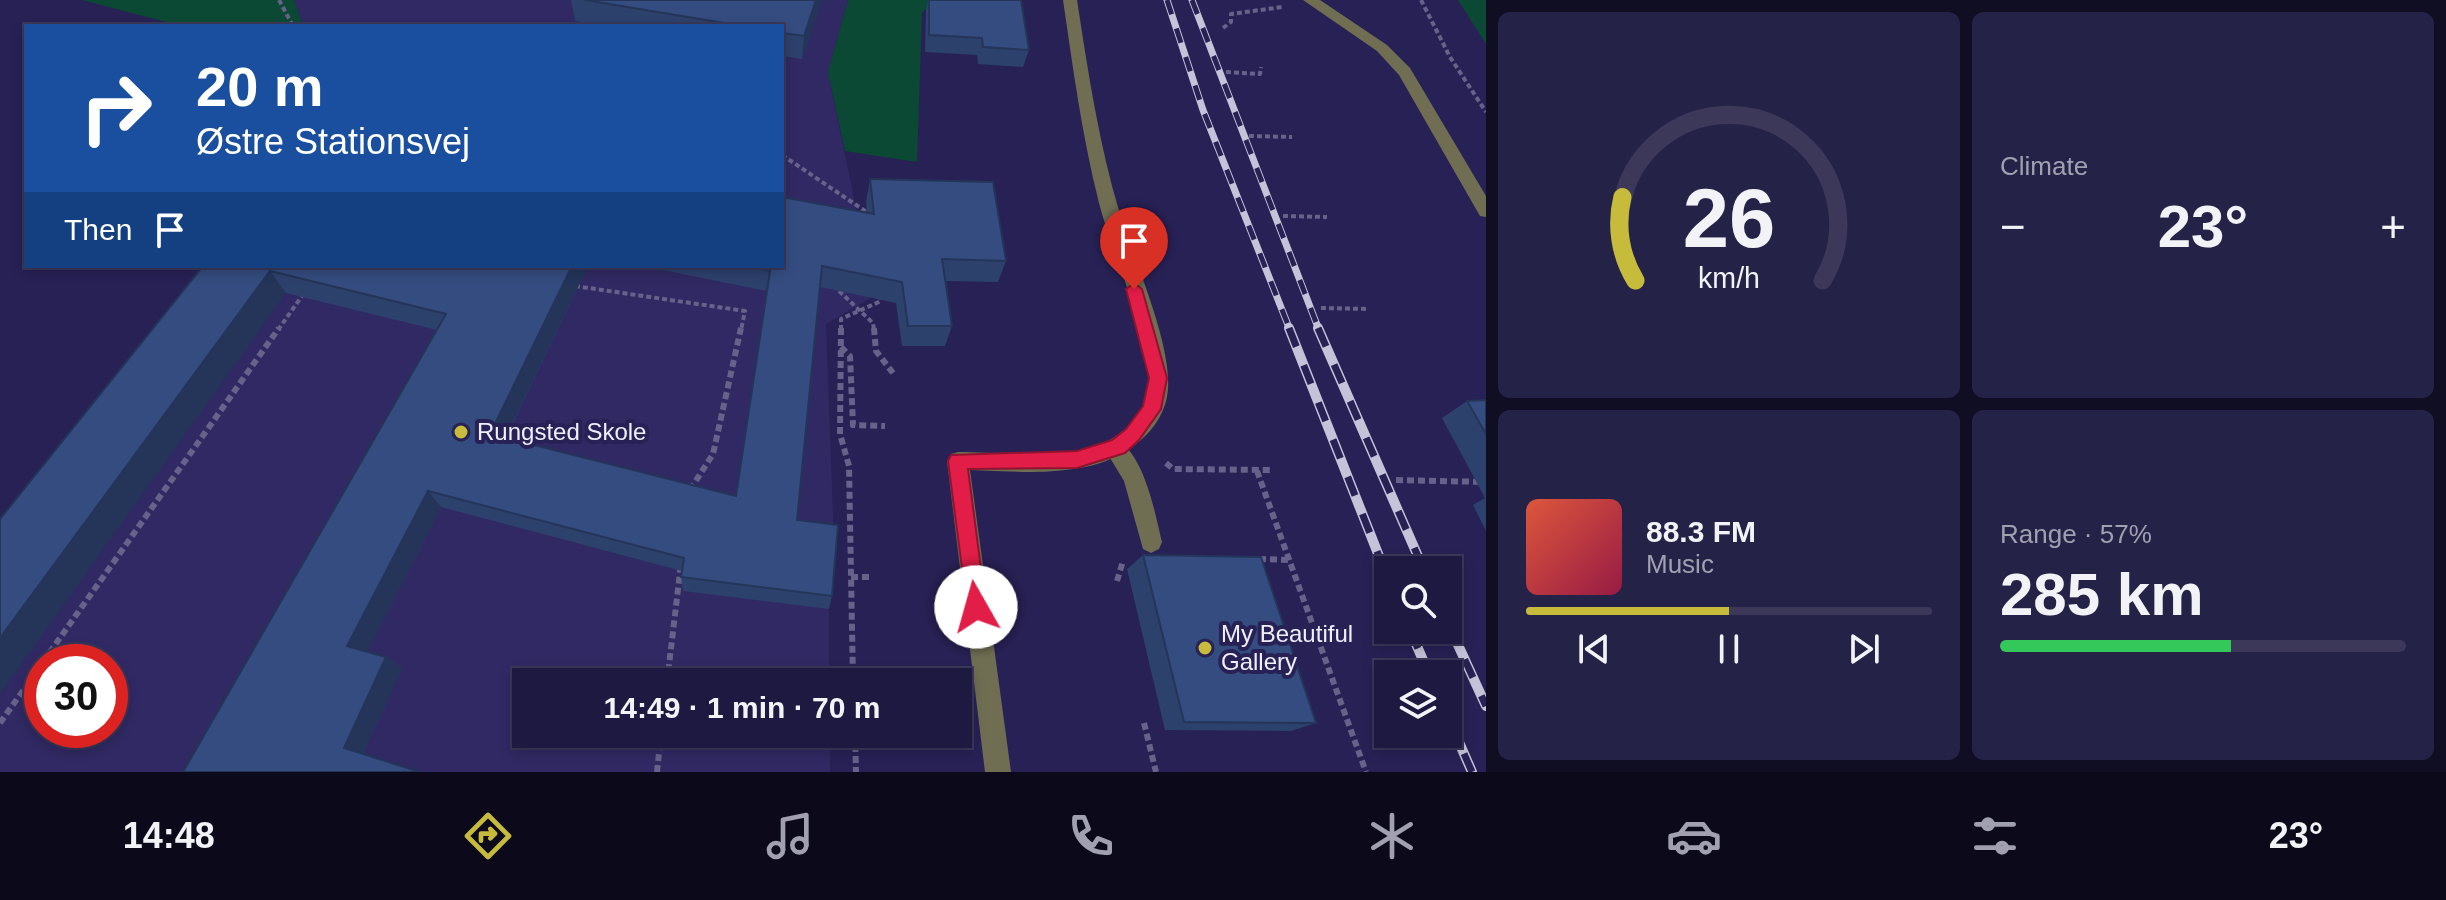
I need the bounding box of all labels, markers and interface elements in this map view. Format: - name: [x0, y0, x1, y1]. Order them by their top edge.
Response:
- text: 20 m: [196, 55, 324, 118]
- icon: right: [64, 56, 168, 160]
- text: Østre Stationsvej: [196, 121, 470, 162]
- text: Climate: [2000, 151, 2088, 181]
- text: 26: [1683, 172, 1775, 265]
- text: 23°: [2158, 193, 2248, 260]
- text: −: [2000, 202, 2026, 251]
- text: +: [2380, 202, 2406, 251]
- pin: [1100, 207, 1168, 289]
- icon: arrive: [148, 208, 192, 252]
- text: Then: [64, 213, 132, 246]
- icon: arrive: [1112, 219, 1156, 263]
- text: km/h: [1698, 262, 1760, 294]
- place label: Rungsted Skole: [477, 418, 646, 445]
- marker: Rungsted Skole: [452, 423, 470, 441]
- text: 88.3 FM: [1646, 515, 1756, 548]
- text: Range · 57%: [2000, 519, 2152, 549]
- text: Music: [1646, 549, 1714, 579]
- map controls: [1374, 556, 1462, 748]
- button: search: [1374, 556, 1462, 644]
- text: 285 km: [2000, 561, 2204, 628]
- position arrow: [934, 565, 1018, 649]
- place label: My Beautiful Gallery: [1221, 620, 1353, 675]
- icon: previous: [1572, 627, 1616, 671]
- icon: pause: [1707, 627, 1751, 671]
- icon: next: [1842, 627, 1886, 671]
- marker: My Beautiful Gallery: [1196, 639, 1214, 657]
- speed limit sign: 30: [24, 644, 128, 748]
- button: layers: [1374, 660, 1462, 748]
- text: 14:49 · 1 min · 70 m: [604, 691, 880, 724]
- icon: directions: [460, 808, 516, 864]
- icon: music: [762, 808, 818, 864]
- icon: phone: [1063, 808, 1119, 864]
- icon: climate: [1364, 808, 1420, 864]
- icon: car: [1666, 808, 1722, 864]
- icon: filters: [1967, 808, 2023, 864]
- text: 14:48: [123, 815, 215, 856]
- text: 23°: [2269, 815, 2323, 856]

